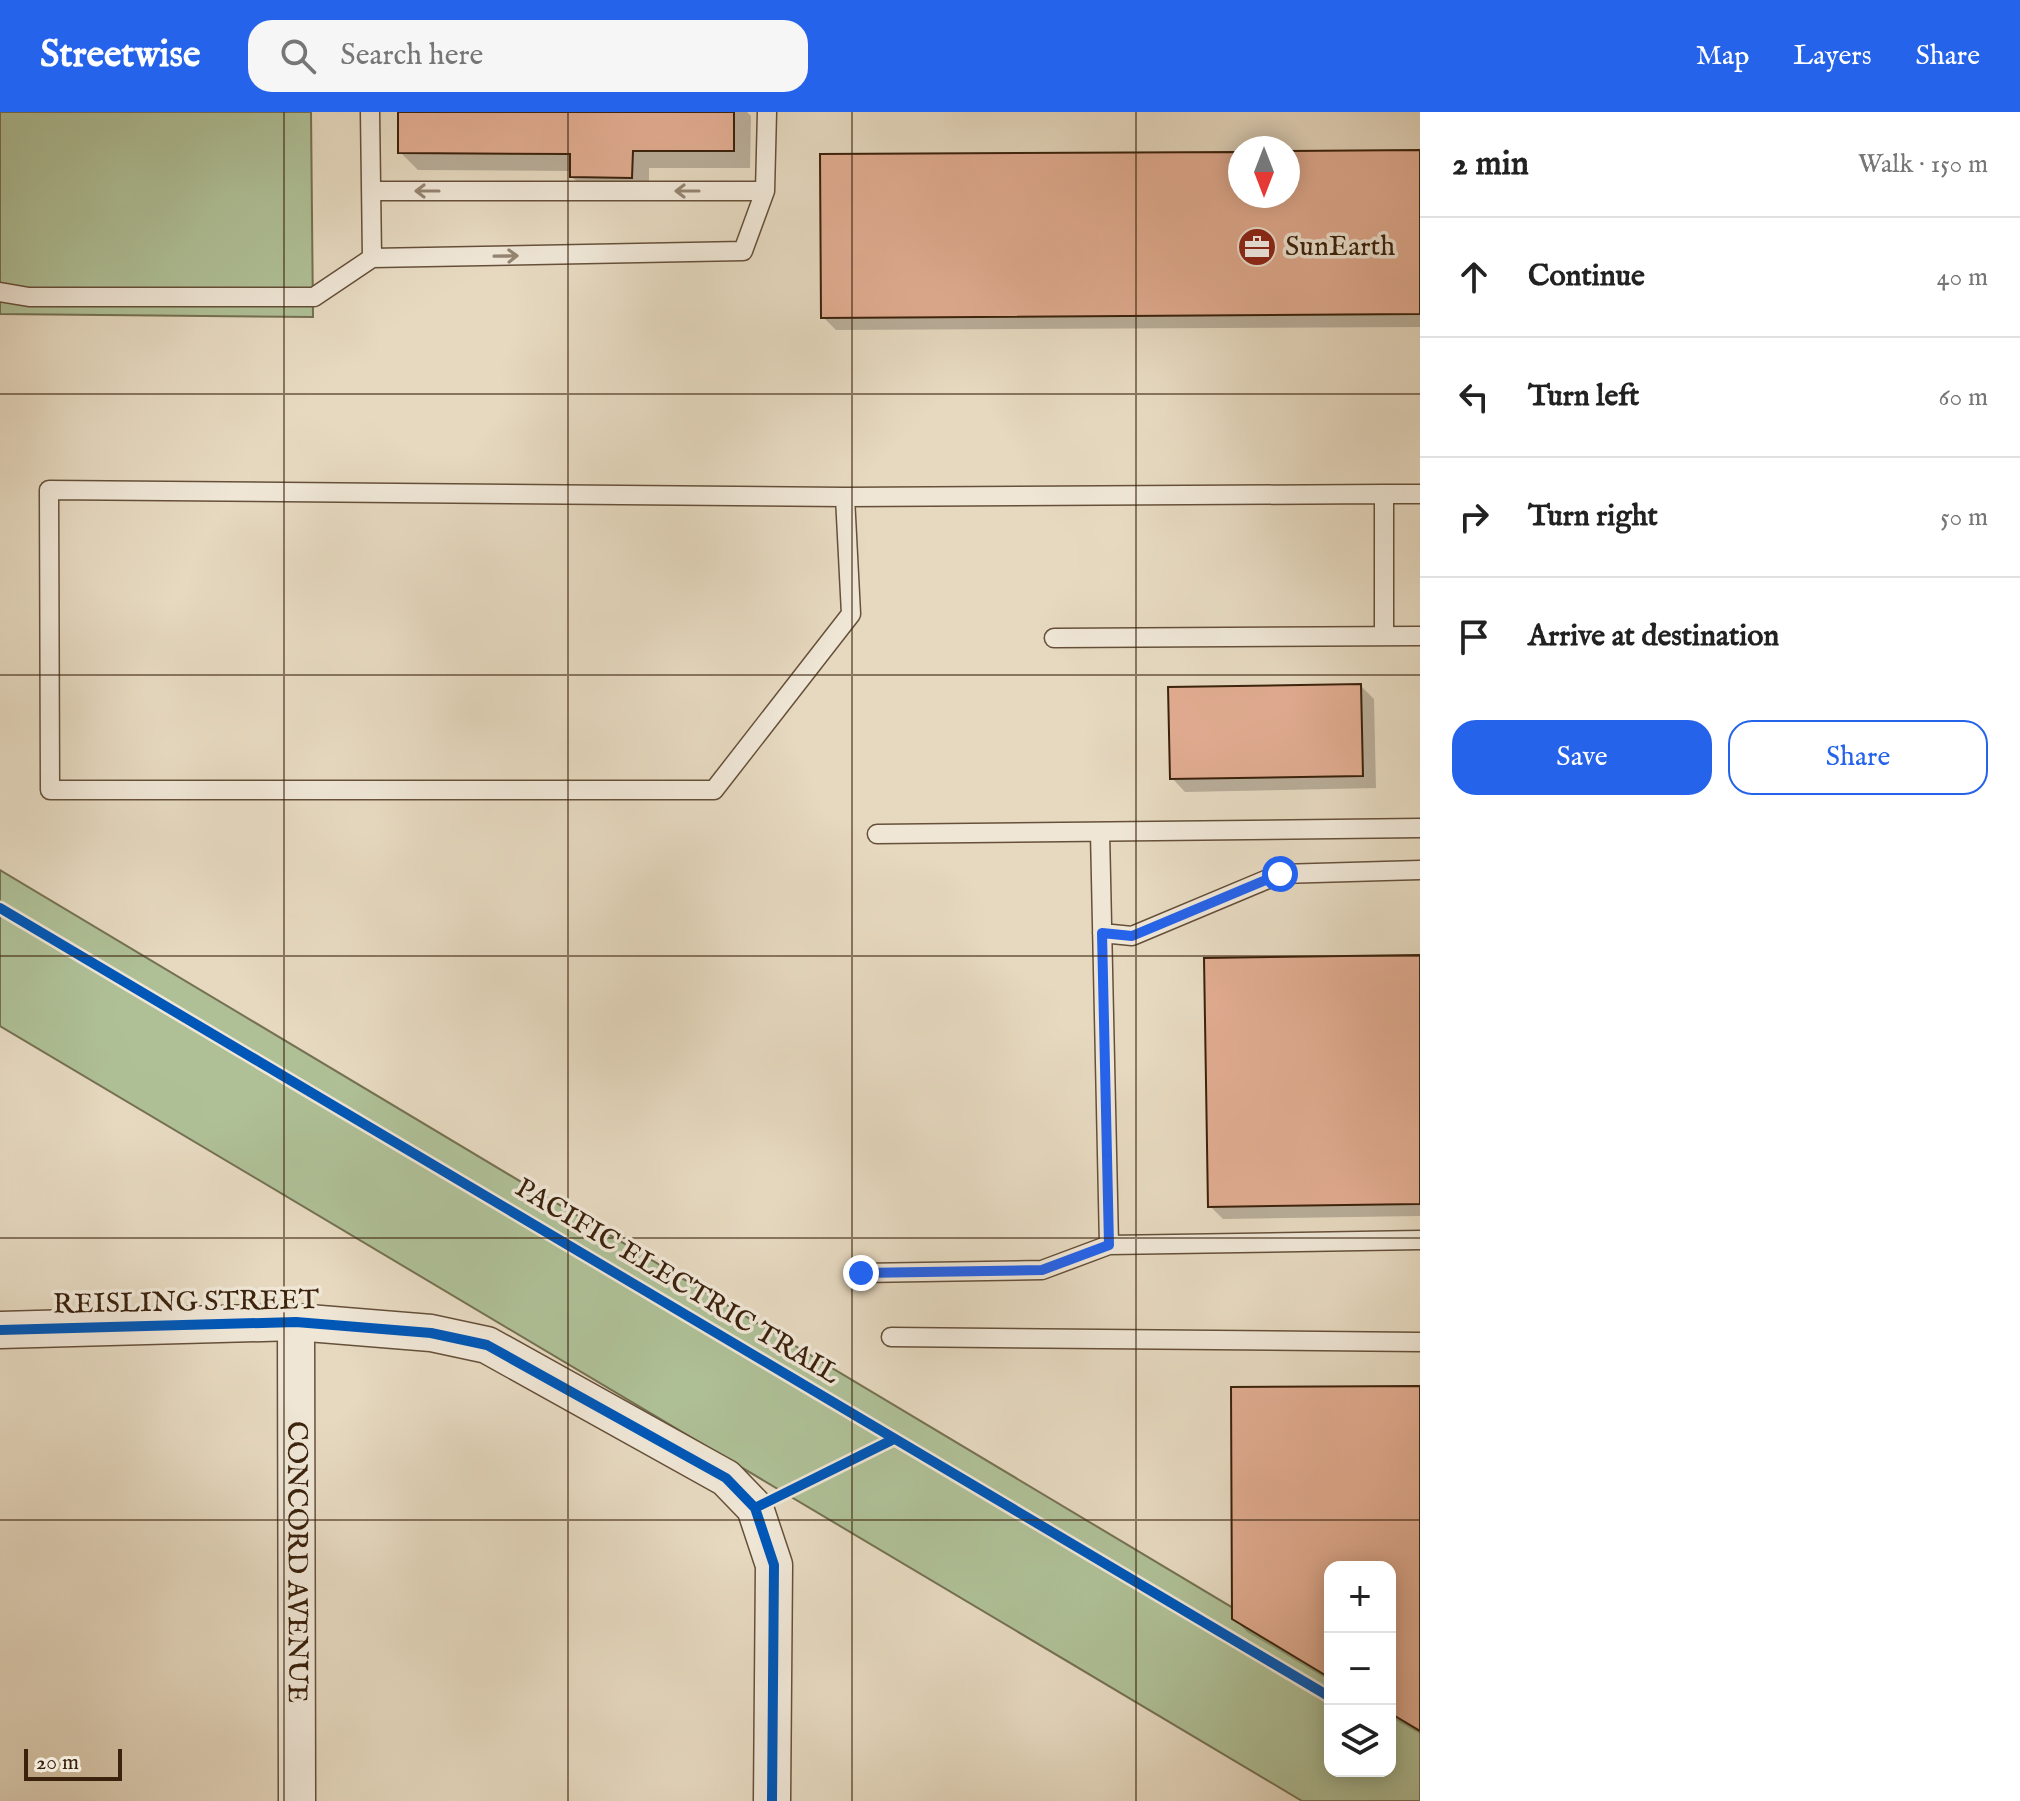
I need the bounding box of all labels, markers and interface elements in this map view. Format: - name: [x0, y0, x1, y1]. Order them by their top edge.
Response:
- search box: [248, 20, 808, 92]
- text: Streetwise: [40, 32, 200, 80]
- icon: search: [276, 34, 320, 78]
- text: Search here: [340, 37, 483, 75]
- text: Map: [1696, 39, 1749, 74]
- text: Layers: [1793, 39, 1872, 74]
- text: Share: [1916, 39, 1980, 74]
- north arrow: [1228, 136, 1300, 208]
- text: 2 min: [1452, 143, 1529, 186]
- text: Walk · 150 m: [1858, 148, 1988, 181]
- one-way arrow: [414, 183, 441, 199]
- one-way arrow: [674, 183, 701, 199]
- office icon: SunEarth: [1236, 226, 1278, 268]
- place label: SunEarth: [1285, 230, 1395, 265]
- one-way arrow: [492, 248, 519, 264]
- icon: ahead: [1452, 255, 1496, 299]
- text: Continue: [1528, 258, 1645, 296]
- text: 40 m: [1937, 261, 1988, 294]
- icon: left: [1452, 375, 1496, 419]
- text: Turn left: [1528, 378, 1639, 416]
- text: 60 m: [1939, 381, 1988, 414]
- icon: right: [1452, 495, 1496, 539]
- text: Turn right: [1528, 498, 1658, 536]
- text: 50 m: [1940, 501, 1988, 534]
- icon: arrive: [1452, 615, 1496, 659]
- text: Arrive at destination: [1528, 618, 1779, 656]
- button: Save: [1452, 720, 1712, 795]
- button: Share: [1728, 720, 1988, 795]
- route start: [1262, 856, 1298, 892]
- street label: PACIFIC ELECTRIC TRAIL: [508, 1171, 846, 1393]
- route end: [843, 1255, 879, 1291]
- street label: REISLING STREET: [53, 1283, 320, 1323]
- street label: CONCORD AVENUE: [279, 1421, 314, 1703]
- map controls: [1324, 1561, 1396, 1777]
- button: +: [1324, 1561, 1396, 1633]
- button: −: [1324, 1633, 1396, 1705]
- button: layers: [1324, 1705, 1396, 1777]
- scale bar: [24, 1745, 122, 1781]
- text: 20 m: [36, 1749, 79, 1777]

